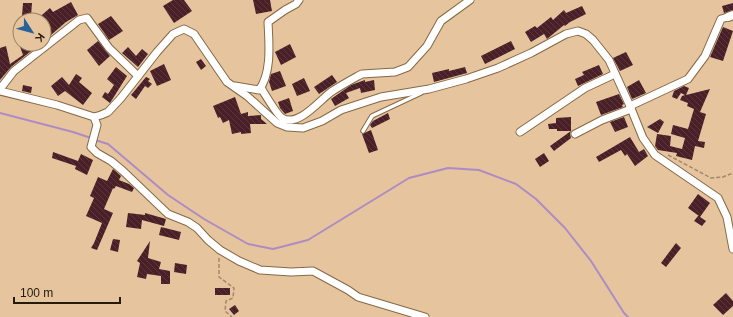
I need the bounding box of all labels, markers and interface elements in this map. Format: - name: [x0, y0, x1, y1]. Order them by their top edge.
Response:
- north arrow: [12, 12, 52, 52]
- text: K: [33, 31, 47, 45]
- scale bar: [14, 279, 120, 305]
- text: 100 m: [20, 286, 53, 300]

